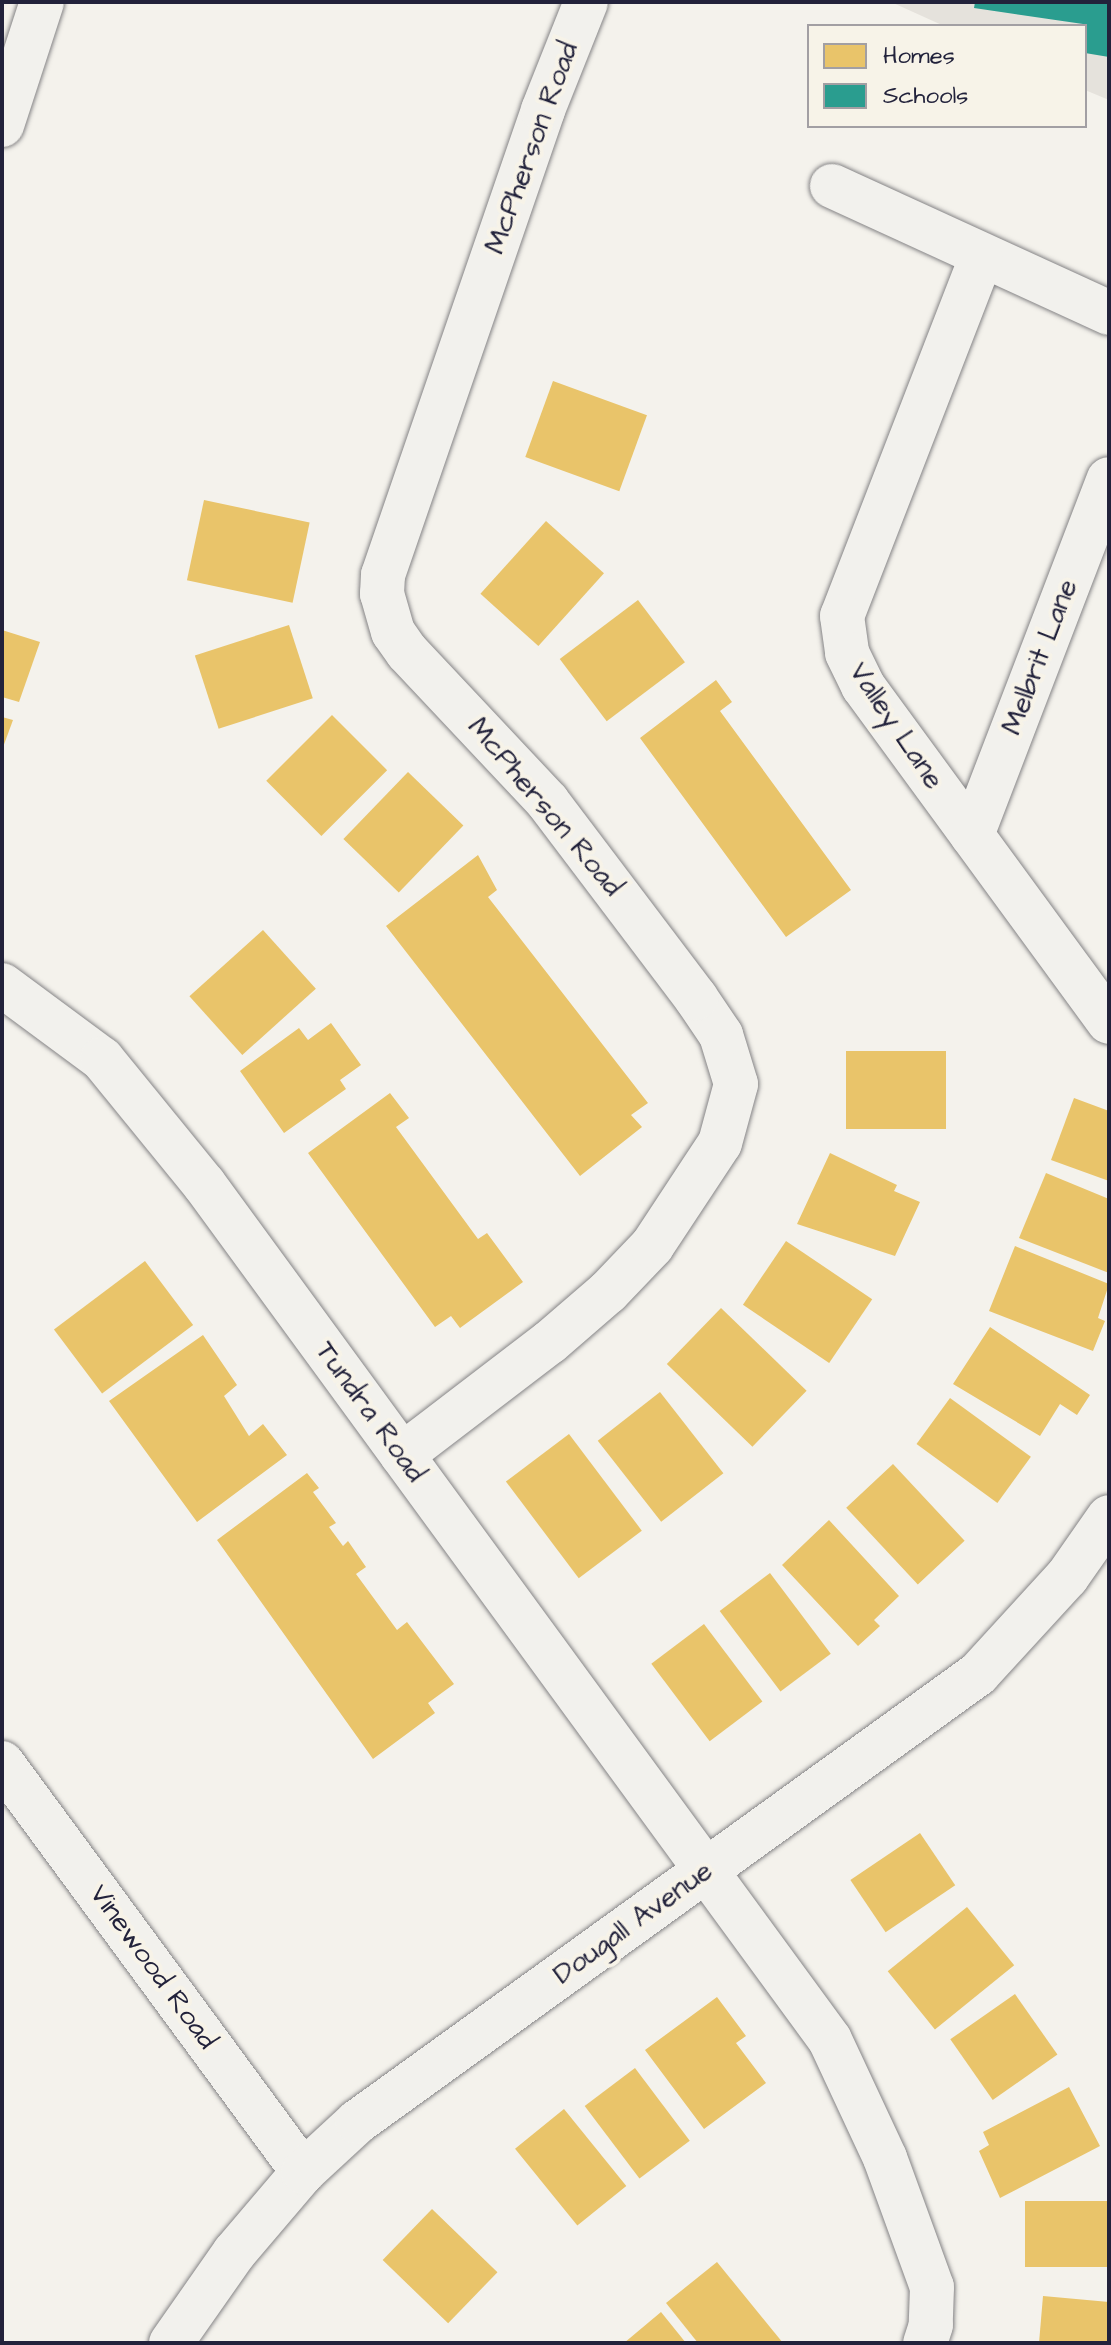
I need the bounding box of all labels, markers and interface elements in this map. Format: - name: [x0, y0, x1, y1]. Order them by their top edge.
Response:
- legend: [807, 24, 1087, 128]
- street label: McPherson Road: [478, 38, 586, 258]
- text: Homes: [883, 39, 955, 73]
- text: Schools: [883, 79, 968, 113]
- street label: Melbrit Lane: [995, 575, 1085, 739]
- street label: Valley Lane: [841, 656, 951, 796]
- street label: McPherson Road: [461, 711, 629, 903]
- street label: Tundra Road: [308, 1335, 432, 1489]
- street label: Dougall Avenue: [547, 1854, 719, 1992]
- street label: Vinewood Road: [82, 1878, 224, 2056]

